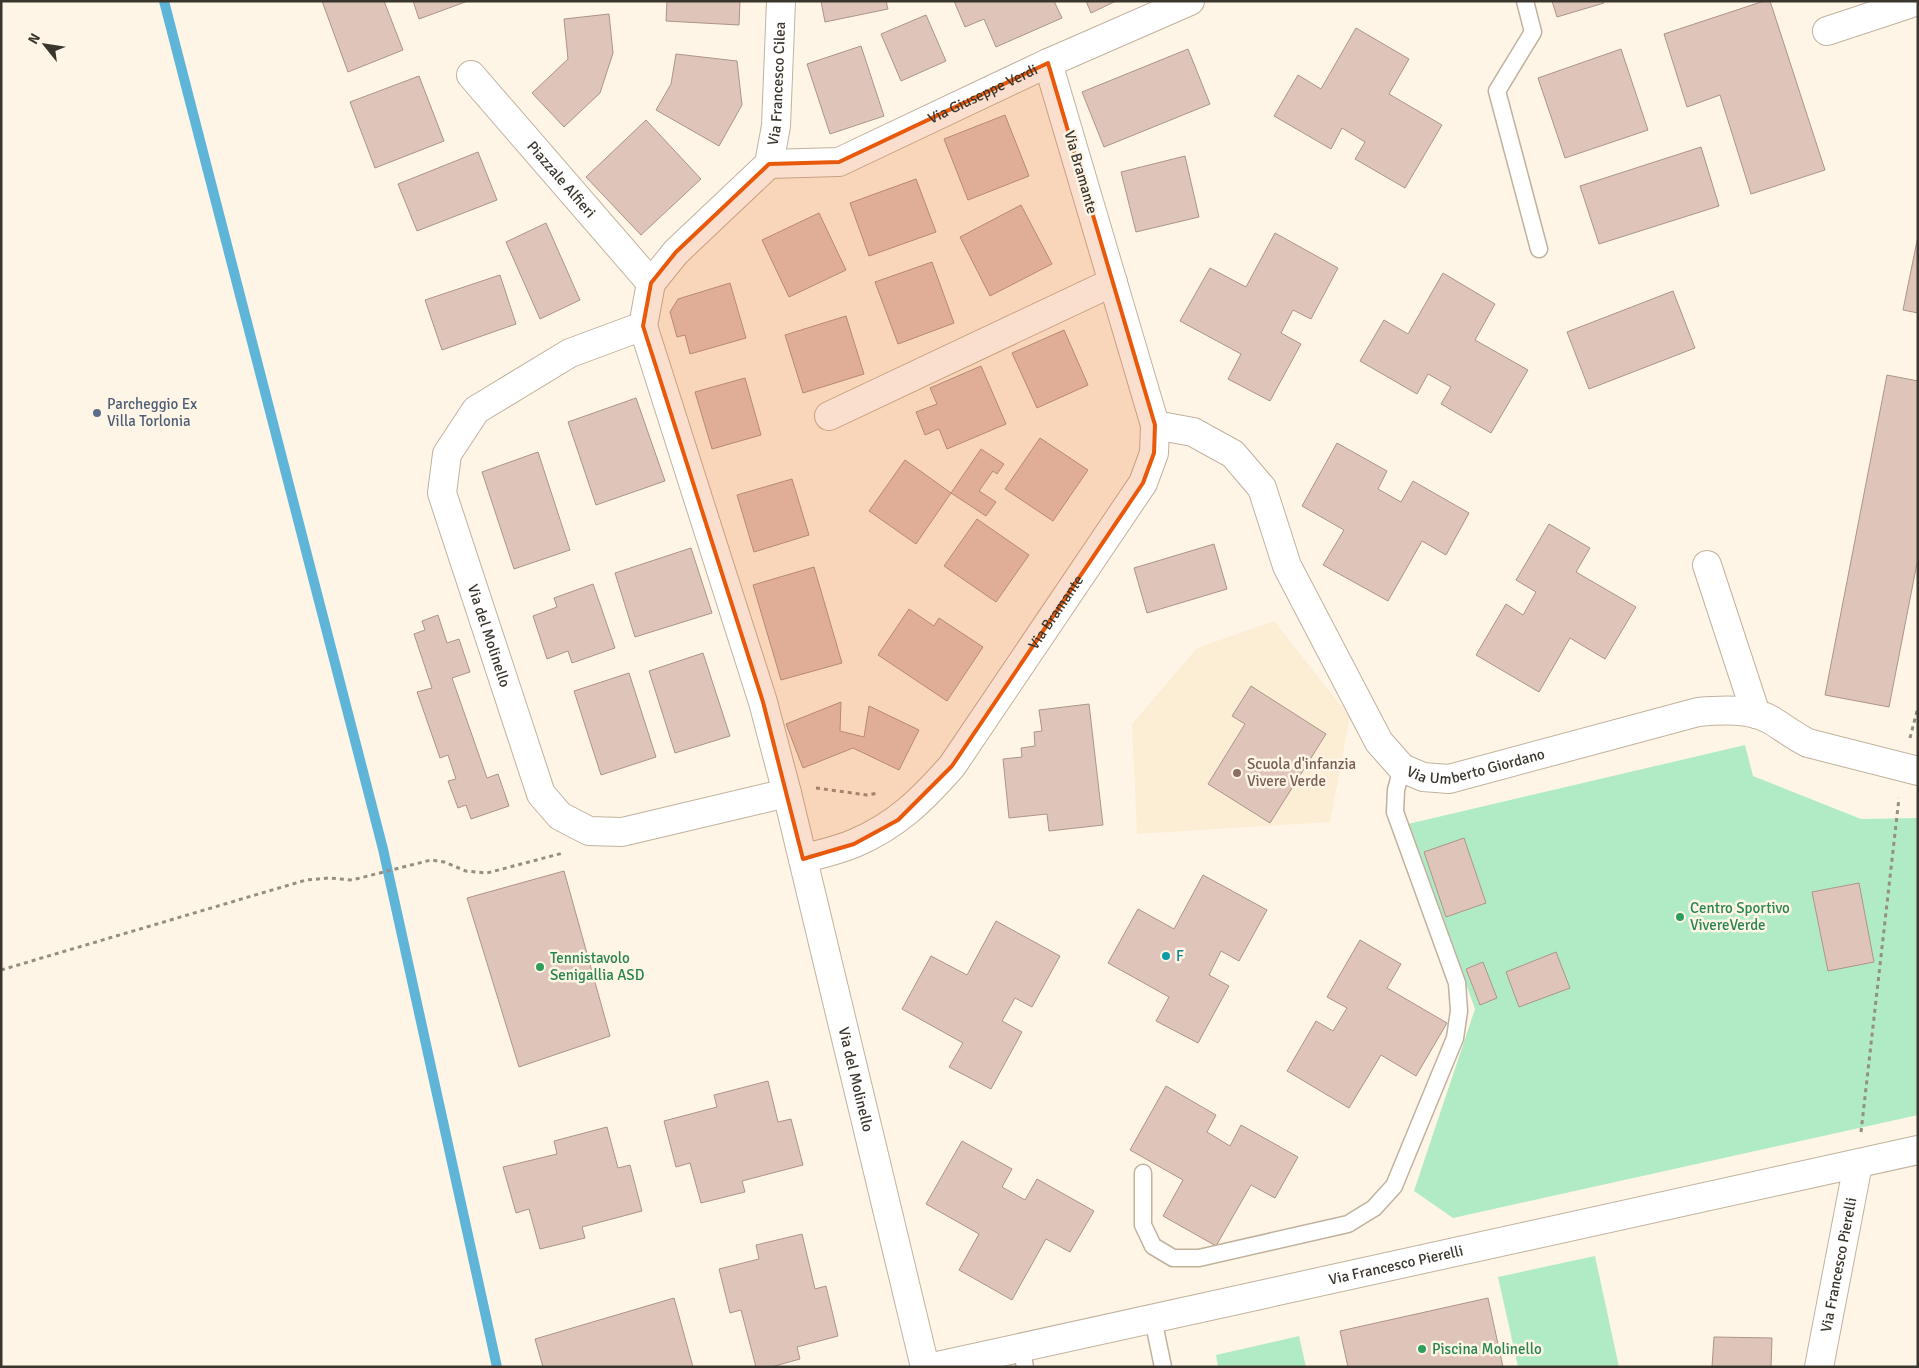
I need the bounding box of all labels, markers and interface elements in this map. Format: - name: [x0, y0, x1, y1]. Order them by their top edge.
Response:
- north arrow: [20, 20, 70, 70]
- street label: Via Francesco Cilea: [764, 21, 789, 147]
- text: N: [24, 30, 44, 47]
- street label: Via Giuseppe Verdi: [925, 60, 1040, 128]
- street label: Via Bramante: [1061, 128, 1101, 216]
- street label: Piazzale Alfieri: [523, 137, 599, 221]
- place label: Parcheggio Ex Villa Torlonia: [107, 395, 197, 430]
- marker: Parcheggio Ex Villa Torlonia: [91, 407, 103, 419]
- street label: Via Bramante: [1024, 572, 1087, 653]
- street label: Via del Molinello: [464, 582, 514, 690]
- street label: Via Umberto Giordano: [1404, 745, 1547, 788]
- place label: Scuola d'infanzia Vivere Verde: [1247, 755, 1356, 790]
- marker: Scuola d'infanzia Vivere Verde: [1231, 767, 1243, 779]
- place label: Centro Sportivo VivereVerde: [1690, 899, 1790, 934]
- marker: Centro Sportivo VivereVerde: [1674, 911, 1686, 923]
- place label: F: [1176, 947, 1184, 965]
- place label: Tennistavolo Senigallia ASD: [550, 949, 644, 984]
- marker: F: [1160, 950, 1172, 962]
- marker: Tennistavolo Senigallia ASD: [534, 961, 546, 973]
- street label: Via del Molinello: [835, 1025, 877, 1134]
- street label: Via Francesco Pierelli: [1817, 1196, 1860, 1334]
- street label: Via Francesco Pierelli: [1327, 1241, 1465, 1289]
- place label: Piscina Molinello: [1432, 1340, 1542, 1358]
- marker: Piscina Molinello: [1416, 1343, 1428, 1355]

